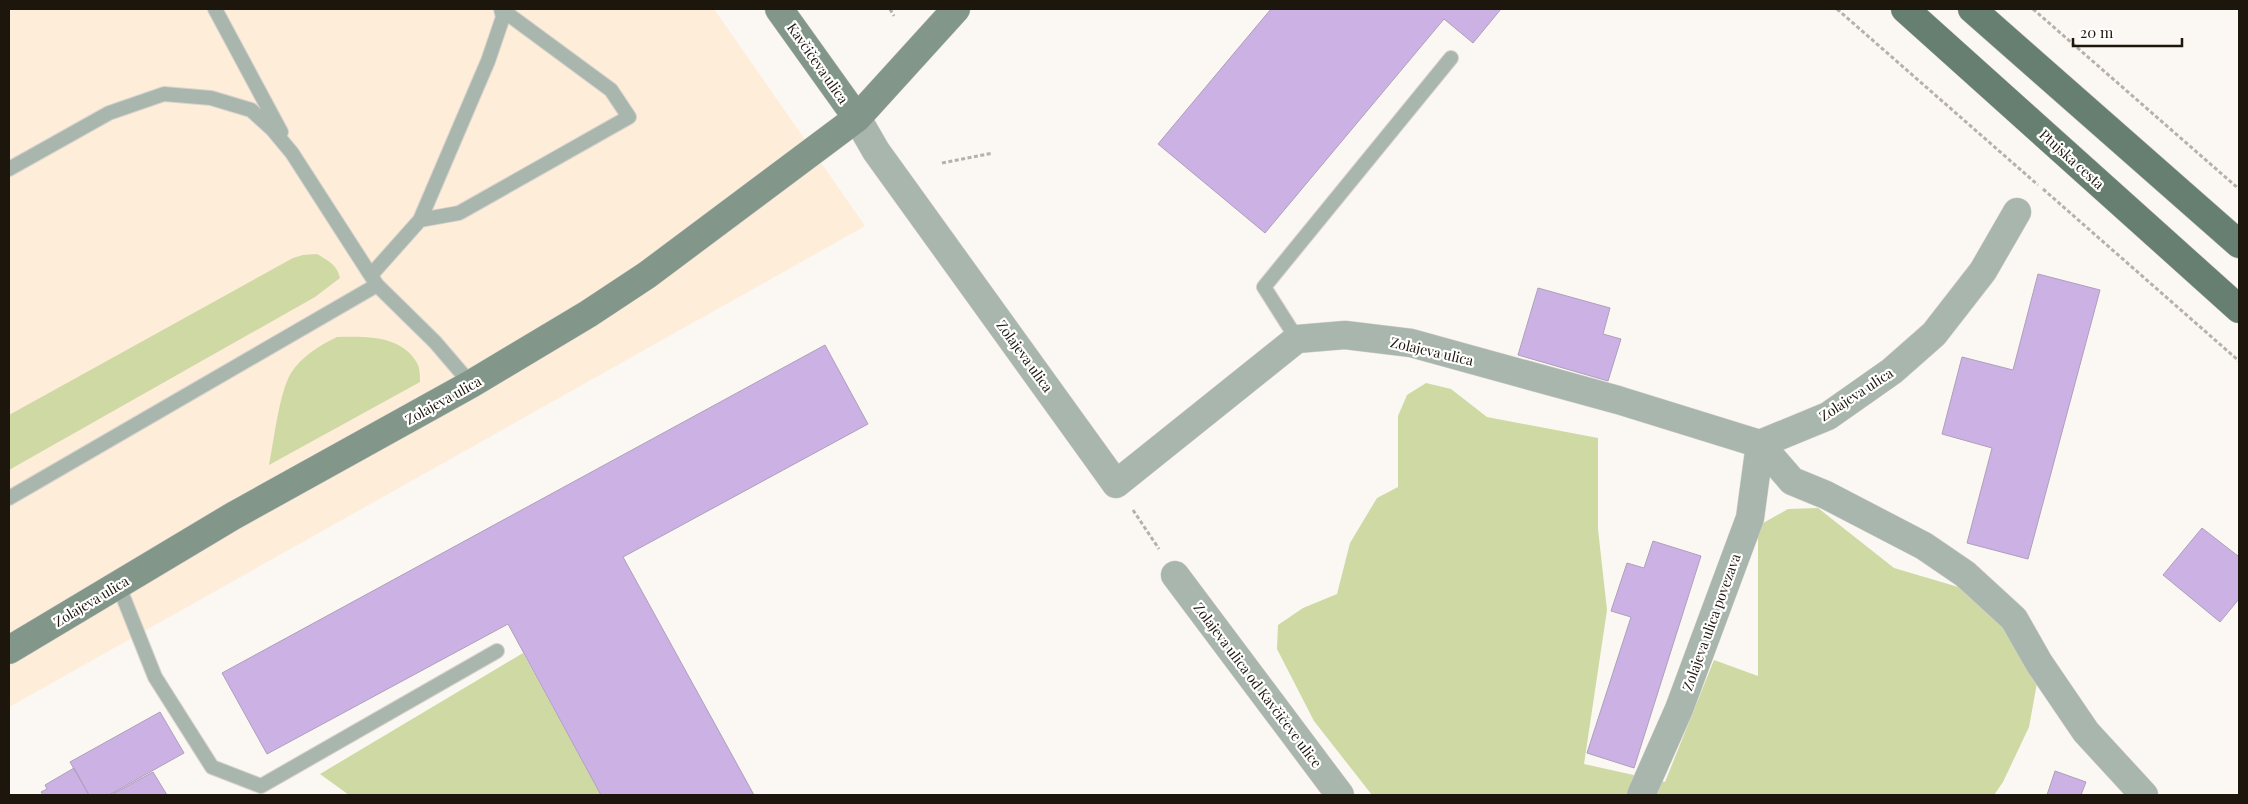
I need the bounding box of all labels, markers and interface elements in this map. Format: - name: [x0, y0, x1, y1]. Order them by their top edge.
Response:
- scale bar: [2073, 15, 2182, 47]
- street label: Kavčičeva ulica: [783, 19, 853, 107]
- text: 20 m: [2080, 22, 2114, 42]
- street label: Ptujska cesta: [2035, 125, 2109, 193]
- street label: Zolajeva ulica: [992, 316, 1058, 396]
- street label: Zolajeva ulica: [1389, 332, 1475, 370]
- street label: Zolajeva ulica: [1815, 363, 1897, 425]
- street label: Zolajeva ulica: [401, 371, 485, 429]
- street label: Zolajeva ulica povezava: [1677, 551, 1745, 693]
- street label: Zolajeva ulica: [50, 571, 132, 631]
- street label: Zolajeva ulica od Kavčičeve ulice: [1190, 599, 1326, 771]

